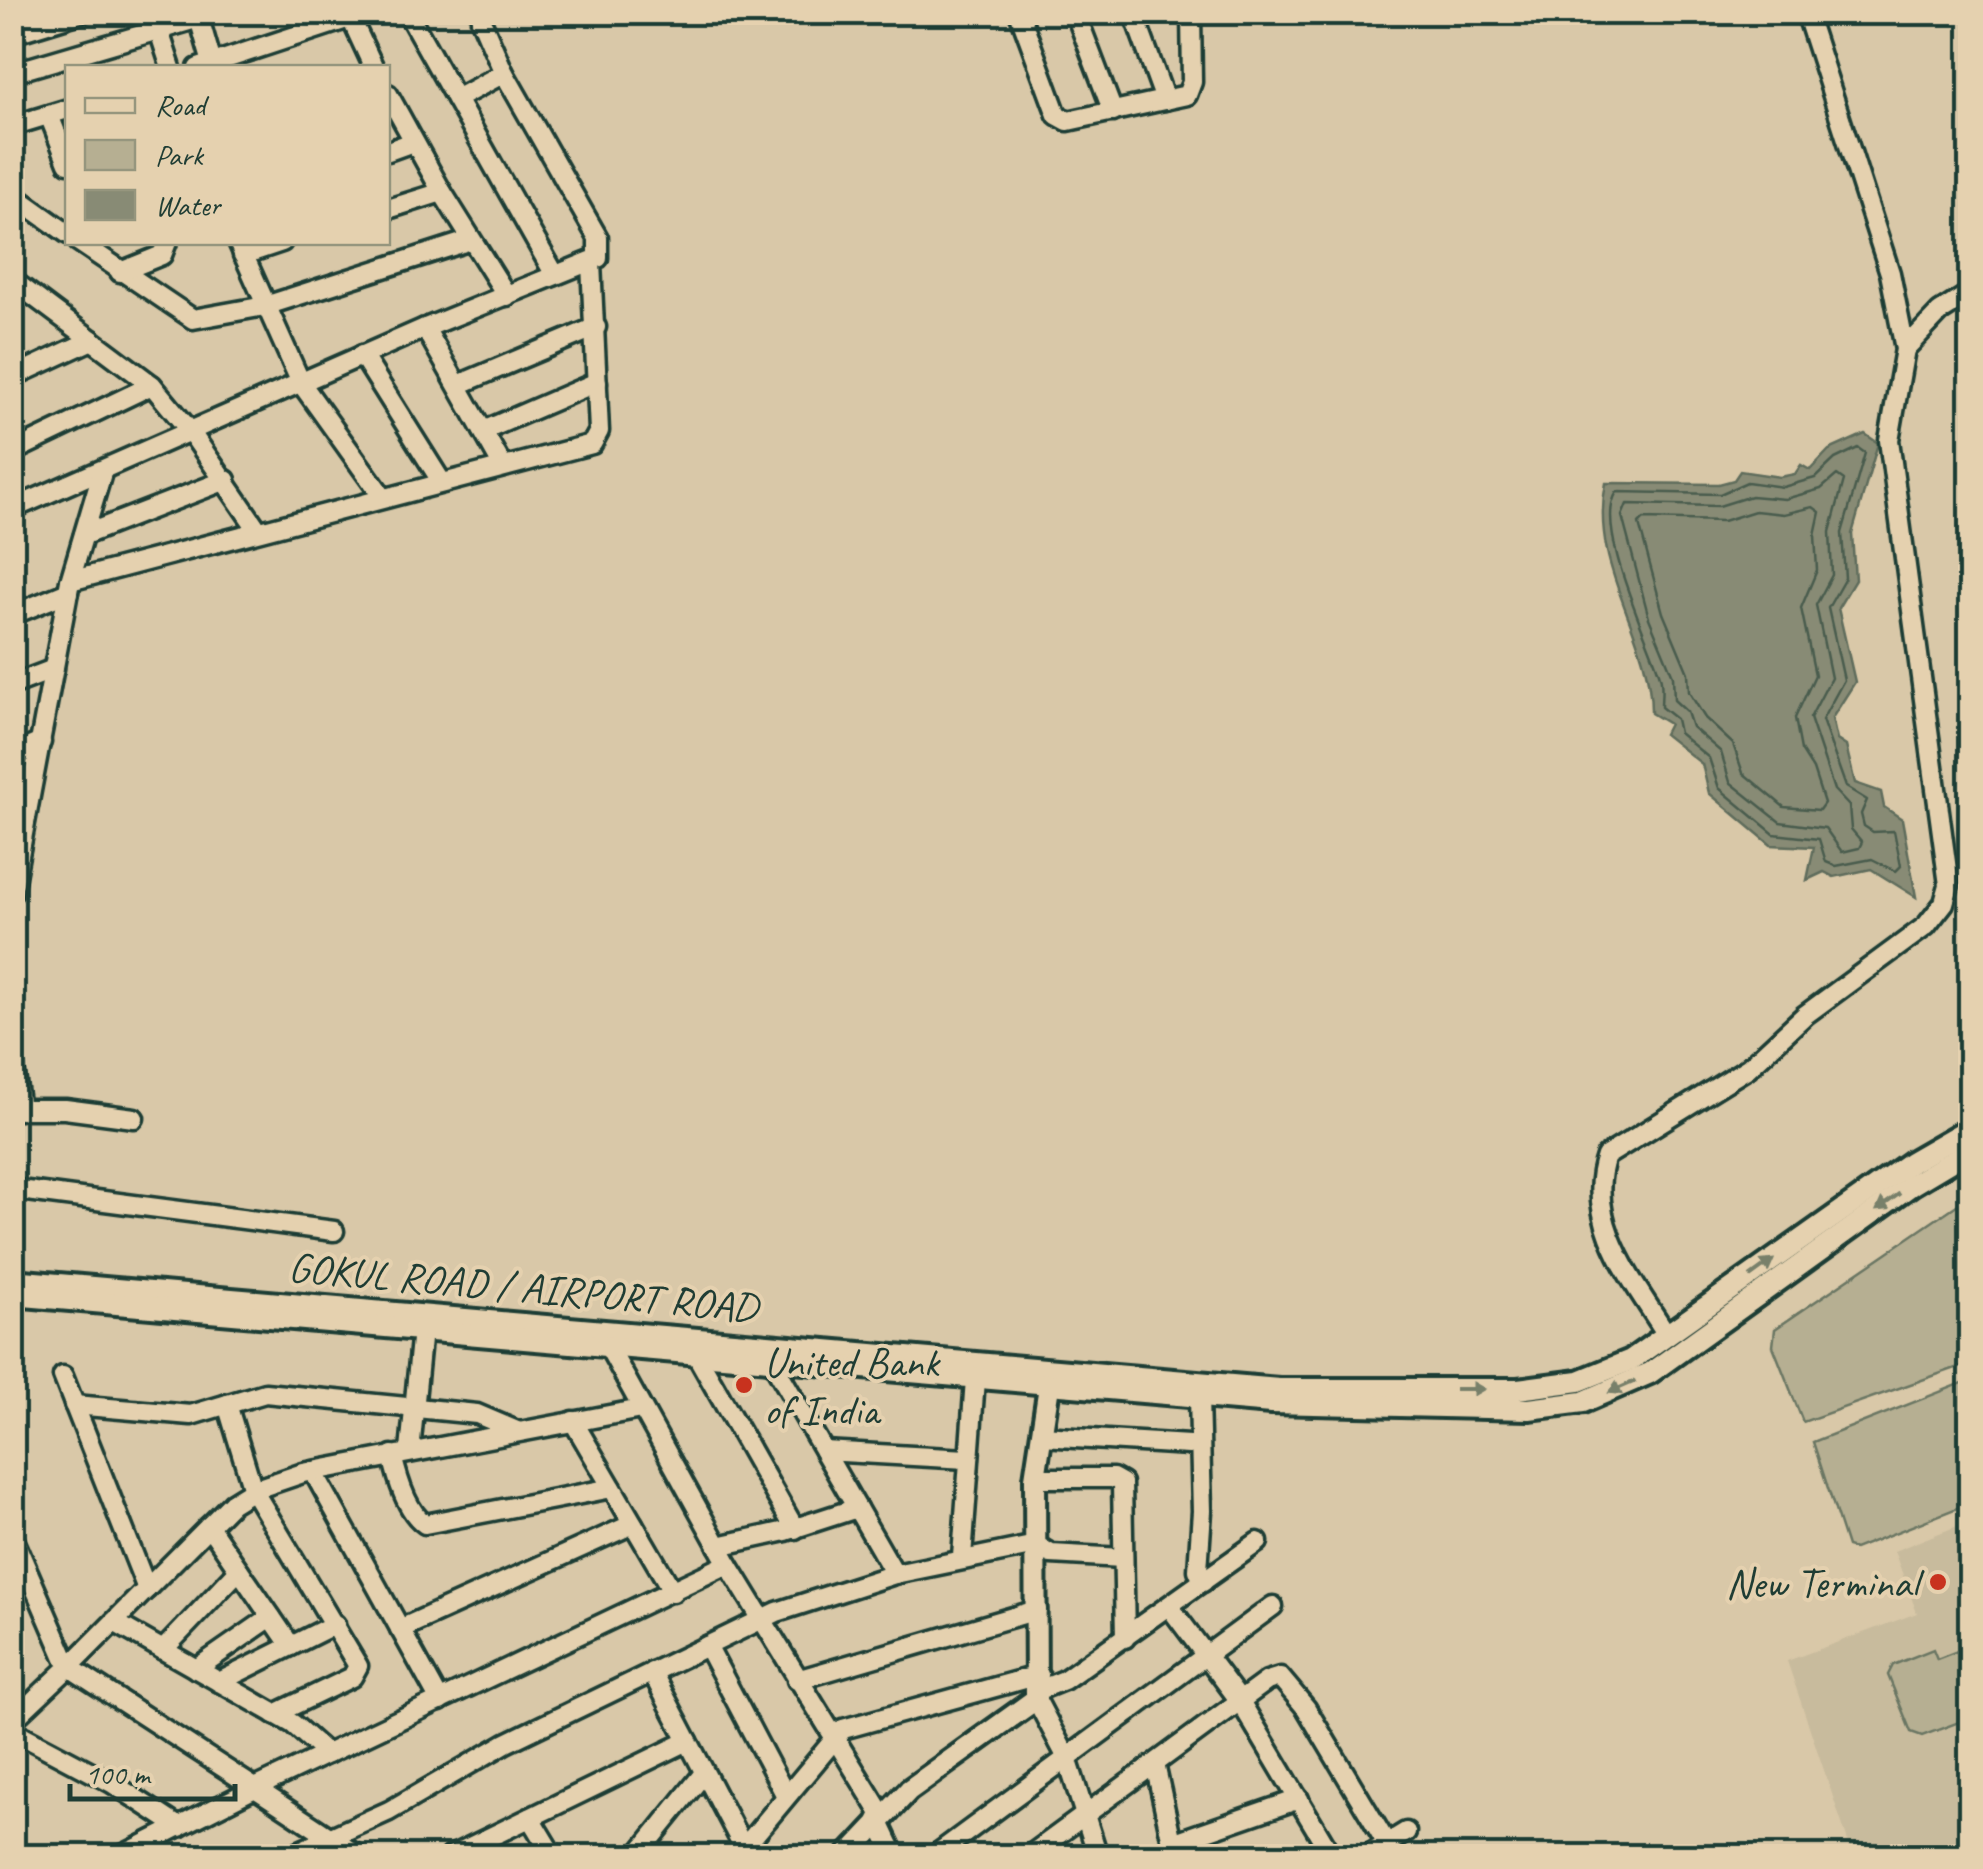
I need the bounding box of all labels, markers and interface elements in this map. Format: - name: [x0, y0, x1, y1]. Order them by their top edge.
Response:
- legend: [65, 65, 390, 245]
- text: Road: [155, 86, 209, 124]
- text: Park: [155, 136, 205, 174]
- text: Water: [155, 186, 222, 224]
- one-way arrow: [1875, 1192, 1901, 1212]
- street label: GOKUL ROAD / AIRPORT ROAD: [286, 1241, 763, 1335]
- one-way arrow: [1749, 1259, 1775, 1278]
- place label: United Bank of India: [764, 1336, 941, 1437]
- marker: United Bank of India: [733, 1374, 755, 1396]
- one-way arrow: [1607, 1379, 1637, 1395]
- one-way arrow: [1455, 1381, 1487, 1397]
- place label: New Terminal: [1726, 1557, 1925, 1610]
- marker: New Terminal: [1927, 1571, 1949, 1593]
- scale bar: [70, 1739, 235, 1801]
- text: 100 m: [85, 1755, 152, 1793]

